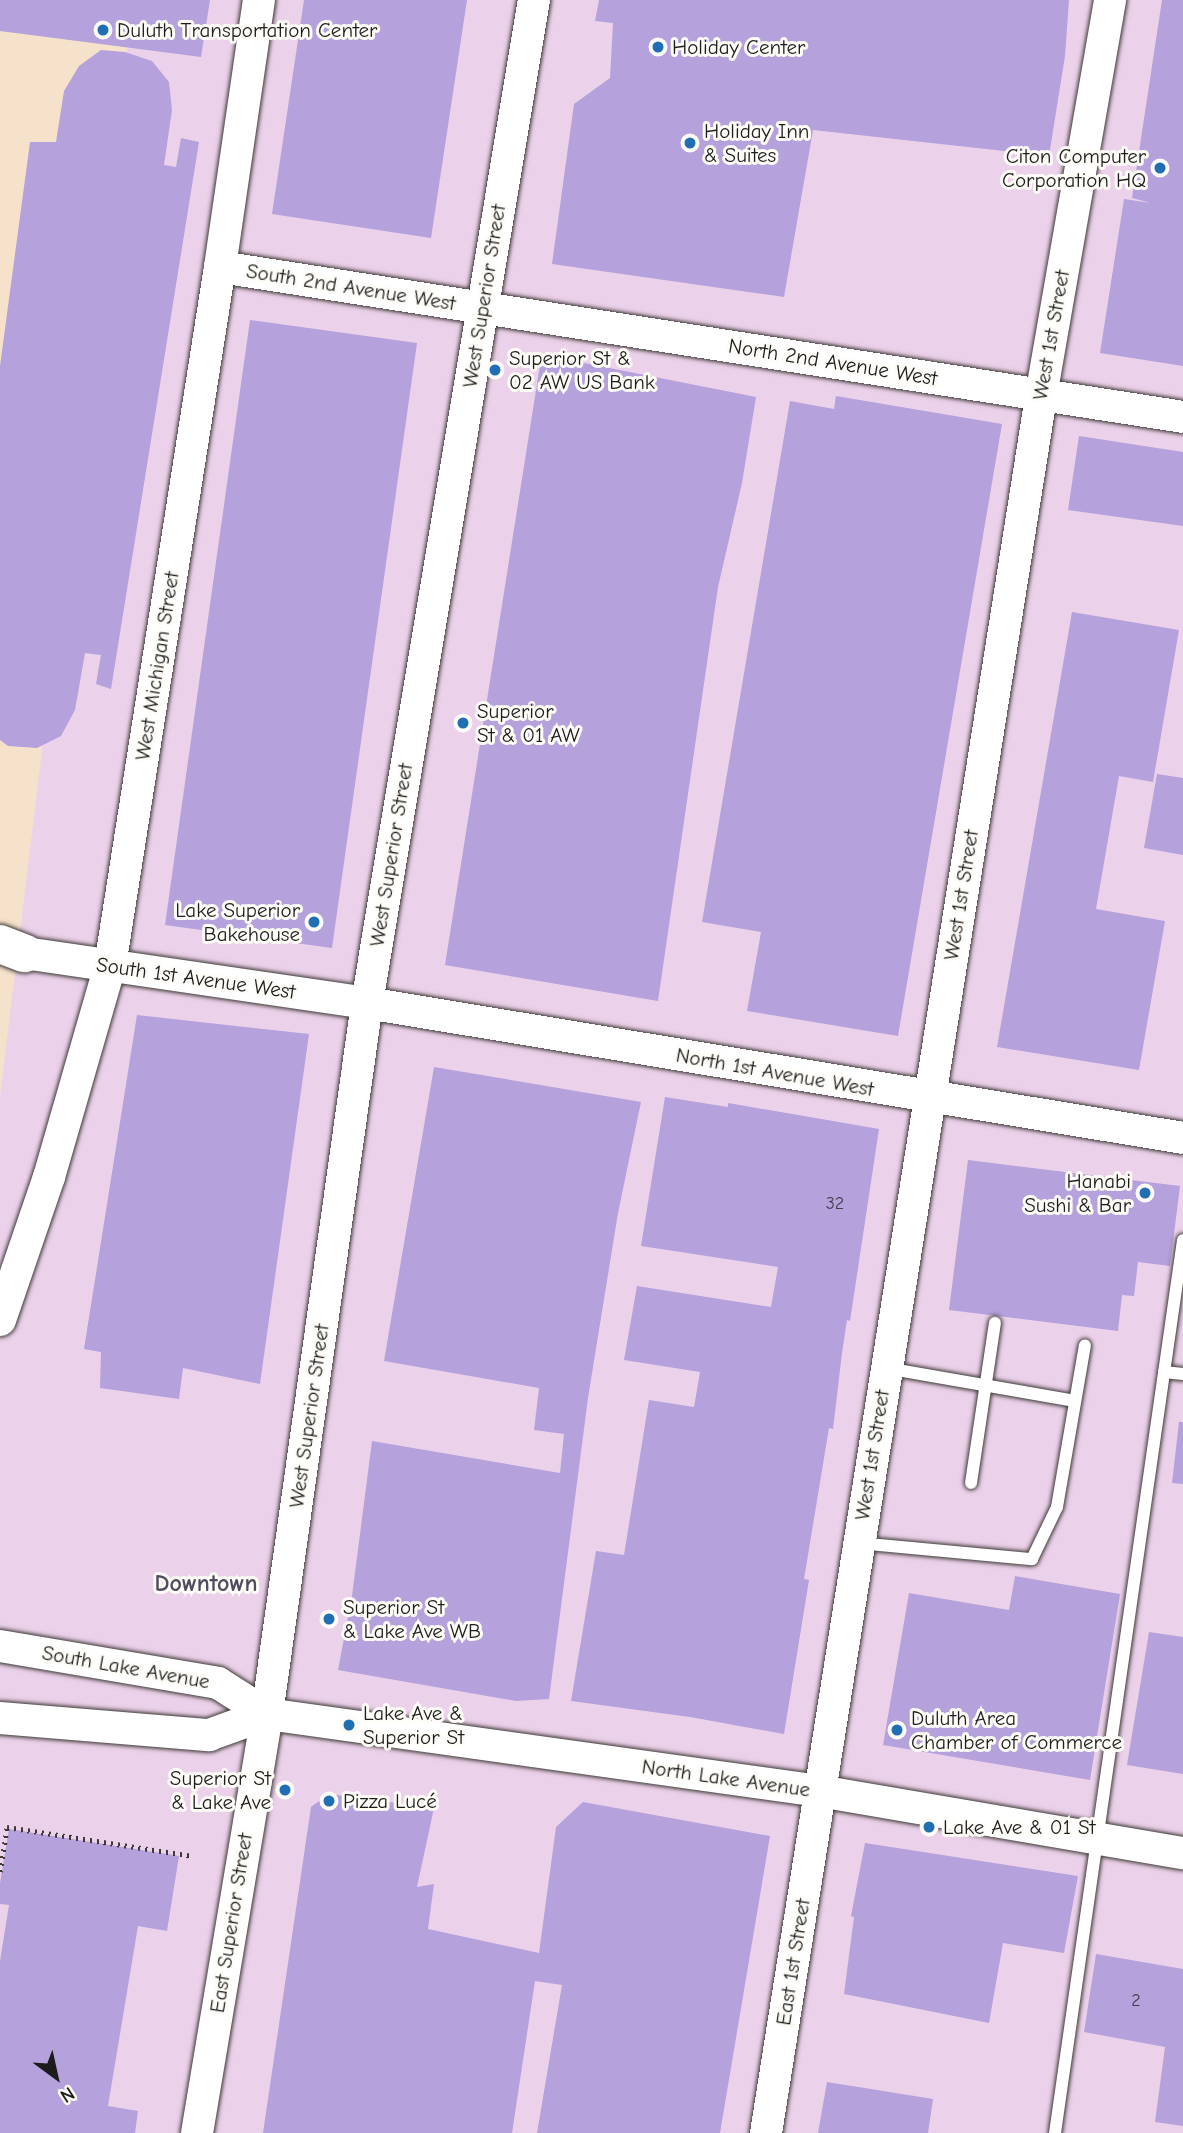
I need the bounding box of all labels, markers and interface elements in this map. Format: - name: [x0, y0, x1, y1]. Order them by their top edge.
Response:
- place label: Duluth Transportation Center: [117, 17, 377, 43]
- marker: Duluth Transportation Center: [95, 22, 111, 38]
- place label: Holiday Center: [672, 34, 805, 60]
- marker: Holiday Center: [650, 39, 666, 55]
- place label: Holiday Inn & Suites: [704, 118, 809, 168]
- marker: Holiday Inn & Suites: [682, 135, 698, 151]
- place label: Citon Computer Corporation HQ: [1002, 143, 1146, 193]
- marker: Citon Computer Corporation HQ: [1152, 160, 1168, 176]
- street label: West Superior Street: [457, 203, 511, 389]
- street label: South 2nd Avenue West: [245, 258, 457, 316]
- street label: West 1st Street: [1027, 268, 1075, 402]
- street label: North 2nd Avenue West: [727, 333, 939, 391]
- place label: Superior St & 02 AW US Bank: [509, 345, 655, 395]
- marker: Superior St & 02 AW US Bank: [487, 362, 503, 378]
- street label: West Michigan Street: [130, 570, 184, 762]
- place label: Superior St & 01 AW: [477, 698, 580, 748]
- marker: Superior St & 01 AW: [455, 715, 471, 731]
- street label: West Superior Street: [364, 762, 418, 948]
- street label: West 1st Street: [938, 828, 984, 962]
- place label: Lake Superior Bakehouse: [175, 897, 300, 947]
- marker: Lake Superior Bakehouse: [306, 914, 322, 930]
- street label: South 1st Avenue West: [95, 952, 297, 1004]
- street label: North 1st Avenue West: [674, 1042, 876, 1102]
- place label: Hanabi Sushi & Bar: [1024, 1168, 1131, 1218]
- marker: Hanabi Sushi & Bar: [1137, 1185, 1153, 1201]
- house number: 32: [826, 1193, 844, 1215]
- street label: West Superior Street: [284, 1323, 334, 1509]
- street label: West 1st Street: [849, 1388, 895, 1522]
- district label: Downtown: [155, 1570, 257, 1598]
- place label: Superior St & Lake Ave WB: [343, 1594, 481, 1644]
- marker: Superior St & Lake Ave WB: [321, 1611, 337, 1627]
- street label: South Lake Avenue: [40, 1640, 212, 1694]
- place label: Lake Ave & Superior St: [363, 1700, 464, 1750]
- place label: Duluth Area Chamber of Commerce: [911, 1705, 1122, 1755]
- marker: Lake Ave & Superior St: [341, 1717, 357, 1733]
- marker: Duluth Area Chamber of Commerce: [889, 1722, 905, 1738]
- street label: North Lake Avenue: [640, 1754, 812, 1802]
- place label: Superior St & Lake Ave: [170, 1765, 271, 1815]
- marker: Superior St & Lake Ave: [277, 1782, 293, 1798]
- place label: Pizza Lucé: [343, 1788, 437, 1814]
- marker: Pizza Lucé: [321, 1793, 337, 1809]
- place label: Lake Ave & 01 St: [943, 1814, 1096, 1840]
- marker: Lake Ave & 01 St: [921, 1819, 937, 1835]
- street label: East Superior Street: [204, 1831, 258, 2015]
- street label: East 1st Street: [771, 1897, 815, 2027]
- house number: 2: [1131, 1990, 1141, 2012]
- north arrow: [21, 2042, 91, 2112]
- text: N: [56, 2082, 79, 2107]

